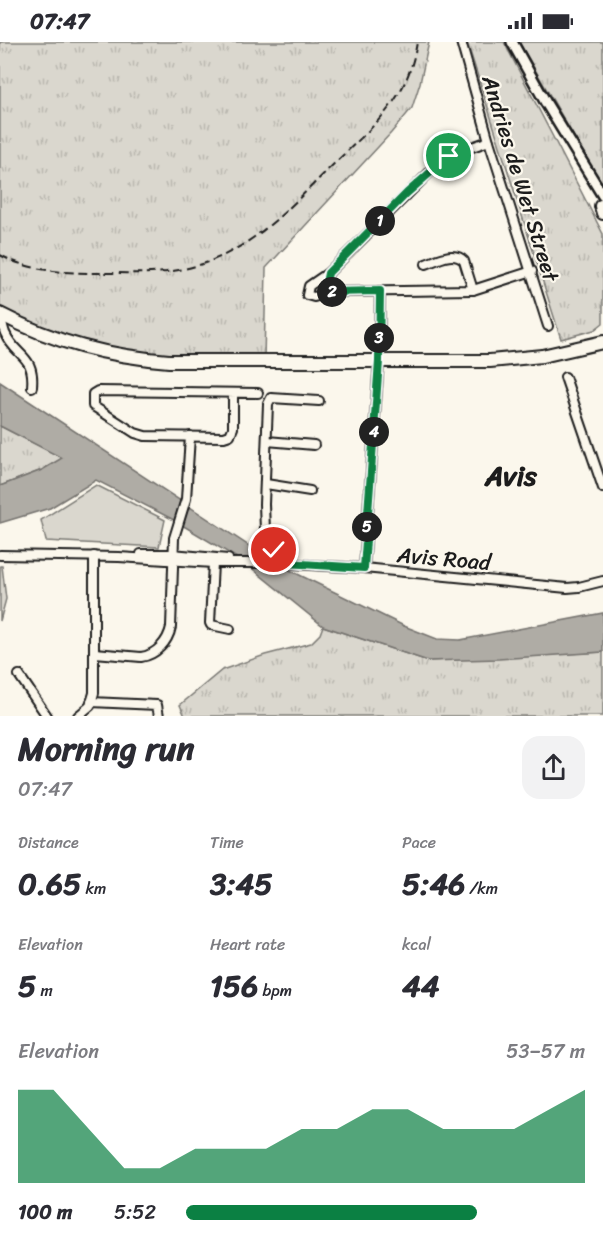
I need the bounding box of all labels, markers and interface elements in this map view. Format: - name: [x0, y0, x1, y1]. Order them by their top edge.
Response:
- text: 07:47: [30, 2, 89, 41]
- street label: Andries de Wet Street: [470, 69, 571, 287]
- pin: [423, 130, 474, 181]
- icon: arrive: [432, 139, 465, 172]
- pin: 1: [365, 206, 395, 236]
- text: 1: [377, 206, 383, 235]
- pin: 2: [317, 277, 347, 307]
- text: 2: [327, 277, 337, 306]
- pin: 3: [364, 323, 394, 353]
- text: 3: [375, 323, 383, 352]
- pin: 4: [359, 417, 389, 447]
- text: 4: [369, 417, 379, 446]
- district label: Avis: [484, 451, 538, 500]
- pin: 5: [352, 512, 382, 542]
- text: 5: [362, 512, 372, 541]
- pin: [248, 524, 299, 575]
- icon: check: [257, 533, 290, 566]
- street label: Avis Road: [395, 535, 494, 582]
- text: Morning run: [18, 720, 194, 778]
- button: share: [522, 736, 585, 799]
- text: 07:47: [18, 772, 72, 807]
- text: Distance: [18, 828, 79, 857]
- text: Time: [210, 828, 244, 857]
- text: Pace: [402, 828, 436, 857]
- text: 0.65: [18, 857, 81, 911]
- text: 3:45: [210, 857, 273, 911]
- text: 5:46: [402, 857, 465, 911]
- text: km: [81, 874, 106, 903]
- text: /km: [465, 874, 498, 903]
- text: Elevation: [18, 930, 83, 959]
- text: Heart rate: [210, 930, 285, 959]
- text: kcal: [402, 930, 431, 959]
- text: 5: [18, 959, 36, 1013]
- text: 156: [210, 959, 258, 1013]
- text: 44: [402, 959, 440, 1013]
- text: m: [36, 976, 53, 1005]
- text: bpm: [258, 976, 292, 1005]
- text: Elevation: [18, 1034, 99, 1069]
- text: 53–57 m: [506, 1034, 585, 1069]
- text: 100 m: [18, 1195, 72, 1230]
- text: 5:52: [114, 1195, 156, 1230]

